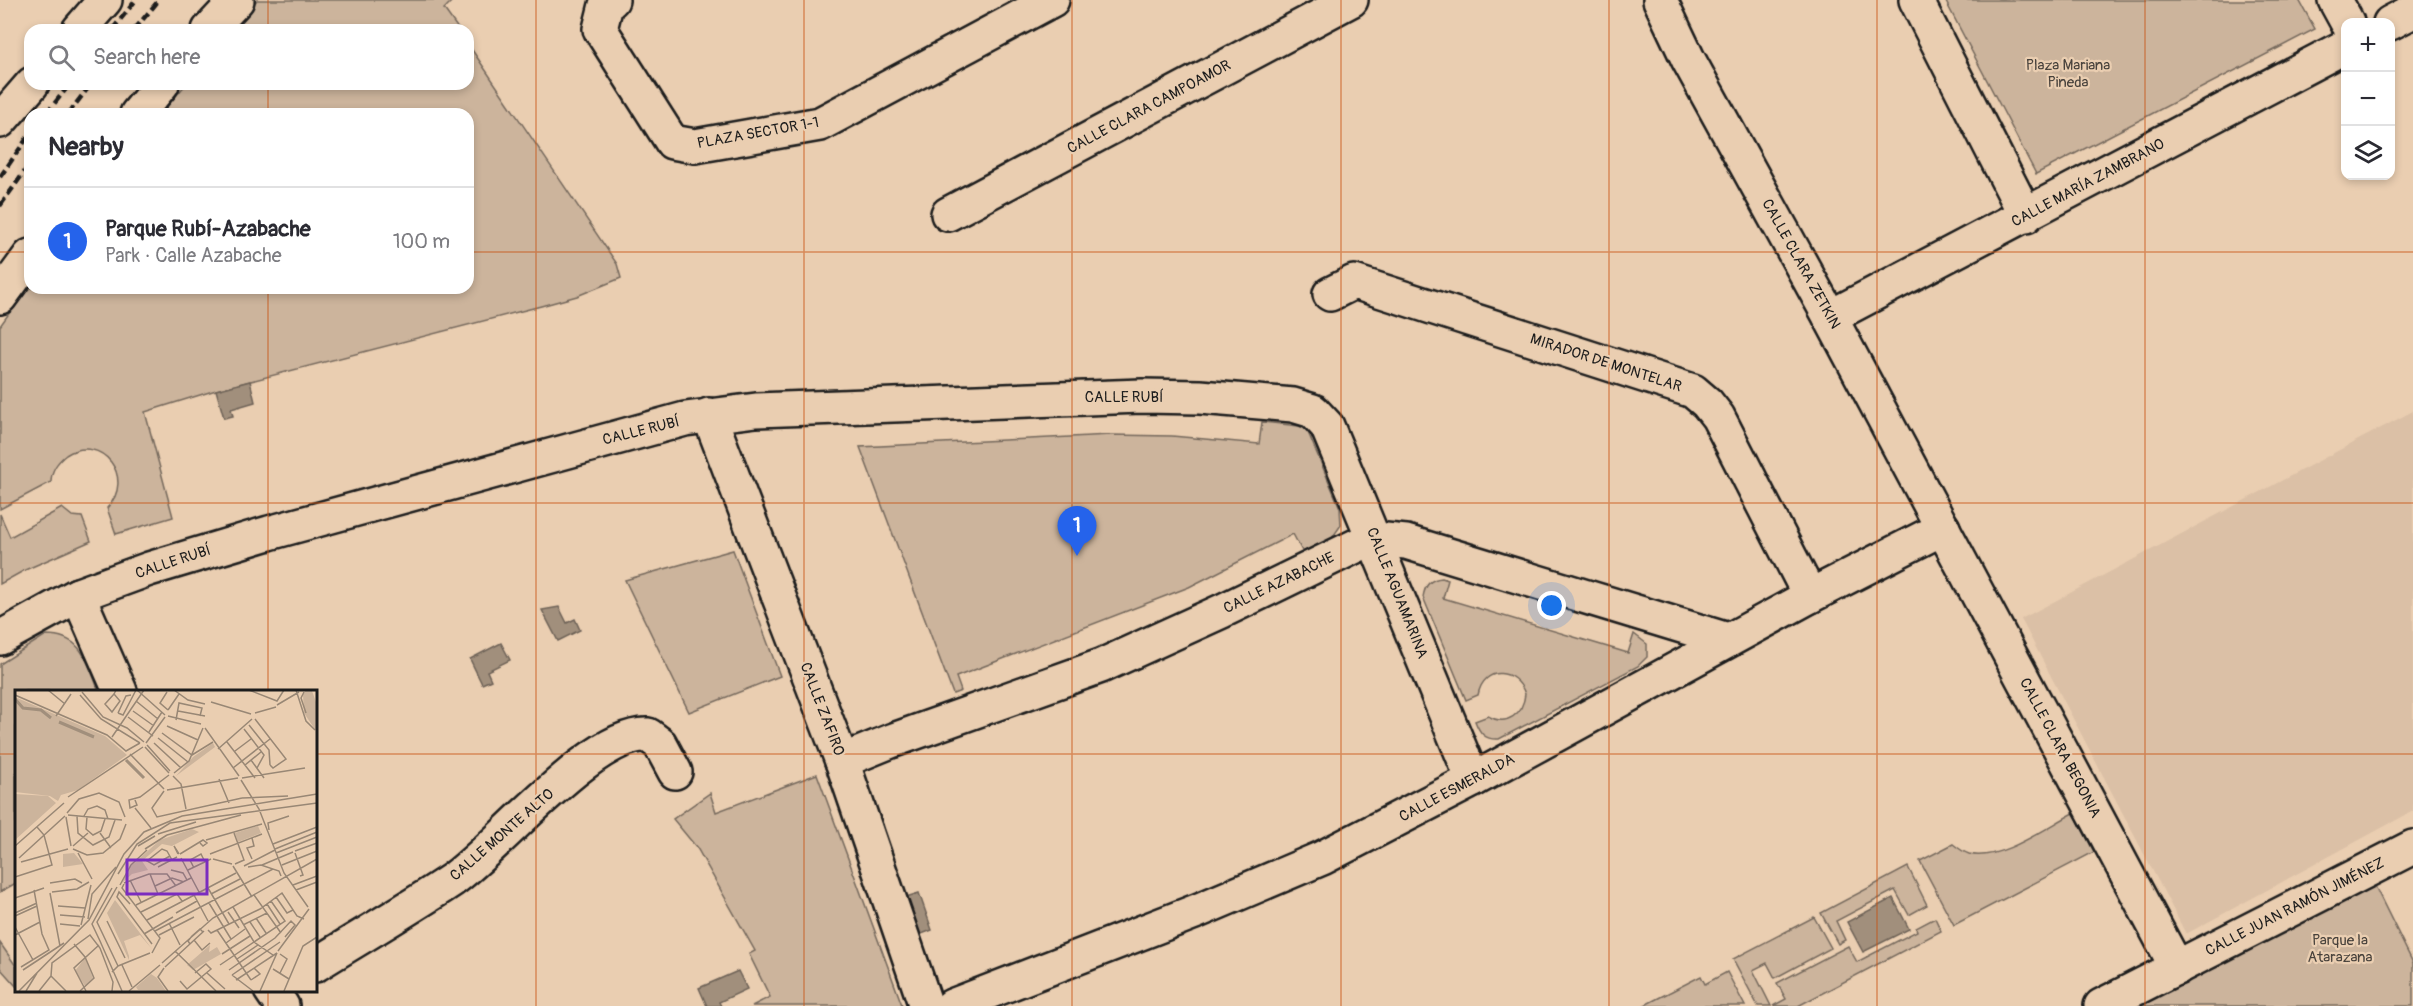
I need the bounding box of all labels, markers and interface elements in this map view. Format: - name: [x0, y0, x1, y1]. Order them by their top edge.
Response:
- map controls: [2341, 18, 2395, 180]
- button: +: [2341, 18, 2395, 72]
- search box: [24, 24, 474, 90]
- icon: search: [45, 41, 78, 74]
- text: Search here: [93, 43, 200, 71]
- street label: CALLE CLARA CAMPOAMOR: [1064, 56, 1234, 158]
- park label: Plaza Mariana Pineda: [2026, 56, 2110, 92]
- button: −: [2341, 72, 2395, 126]
- street label: PLAZA SECTOR 1-1: [696, 113, 820, 153]
- button: layers: [2341, 126, 2395, 180]
- text: Nearby: [48, 131, 124, 163]
- street label: CALLE MARÍA ZAMBRANO: [2008, 135, 2168, 231]
- street label: CALLE CLARA ZETKIN: [1757, 196, 1845, 332]
- text: Parque Rubí-Azabache: [105, 215, 311, 243]
- text: 1: [64, 229, 71, 254]
- text: 100 m: [393, 229, 450, 254]
- text: Park · Calle Azabache: [105, 243, 282, 268]
- street label: MIRADOR DE MONTELAR: [1528, 330, 1684, 397]
- street label: CALLE RUBÍ: [1085, 388, 1164, 407]
- street label: CALLE RUBÍ: [601, 412, 682, 450]
- pin: 1: [1058, 506, 1096, 556]
- street label: CALLE AGUAMARINA: [1362, 525, 1432, 662]
- street label: CALLE RUBÍ: [133, 541, 214, 583]
- street label: CALLE AZABACHE: [1220, 548, 1338, 618]
- your location: [1537, 591, 1566, 620]
- street label: CALLE ZAFIRO: [795, 660, 849, 758]
- street label: CALLE CLARA BEGONIA: [2015, 675, 2105, 822]
- inset map: [15, 690, 316, 991]
- street label: CALLE ESMERALDA: [1396, 749, 1518, 826]
- street label: CALLE MONTE ALTO: [446, 785, 558, 885]
- street label: CALLE JUAN RAMÓN JIMÉNEZ: [2202, 853, 2388, 961]
- park label: Parque la Atarazana: [2308, 931, 2372, 967]

